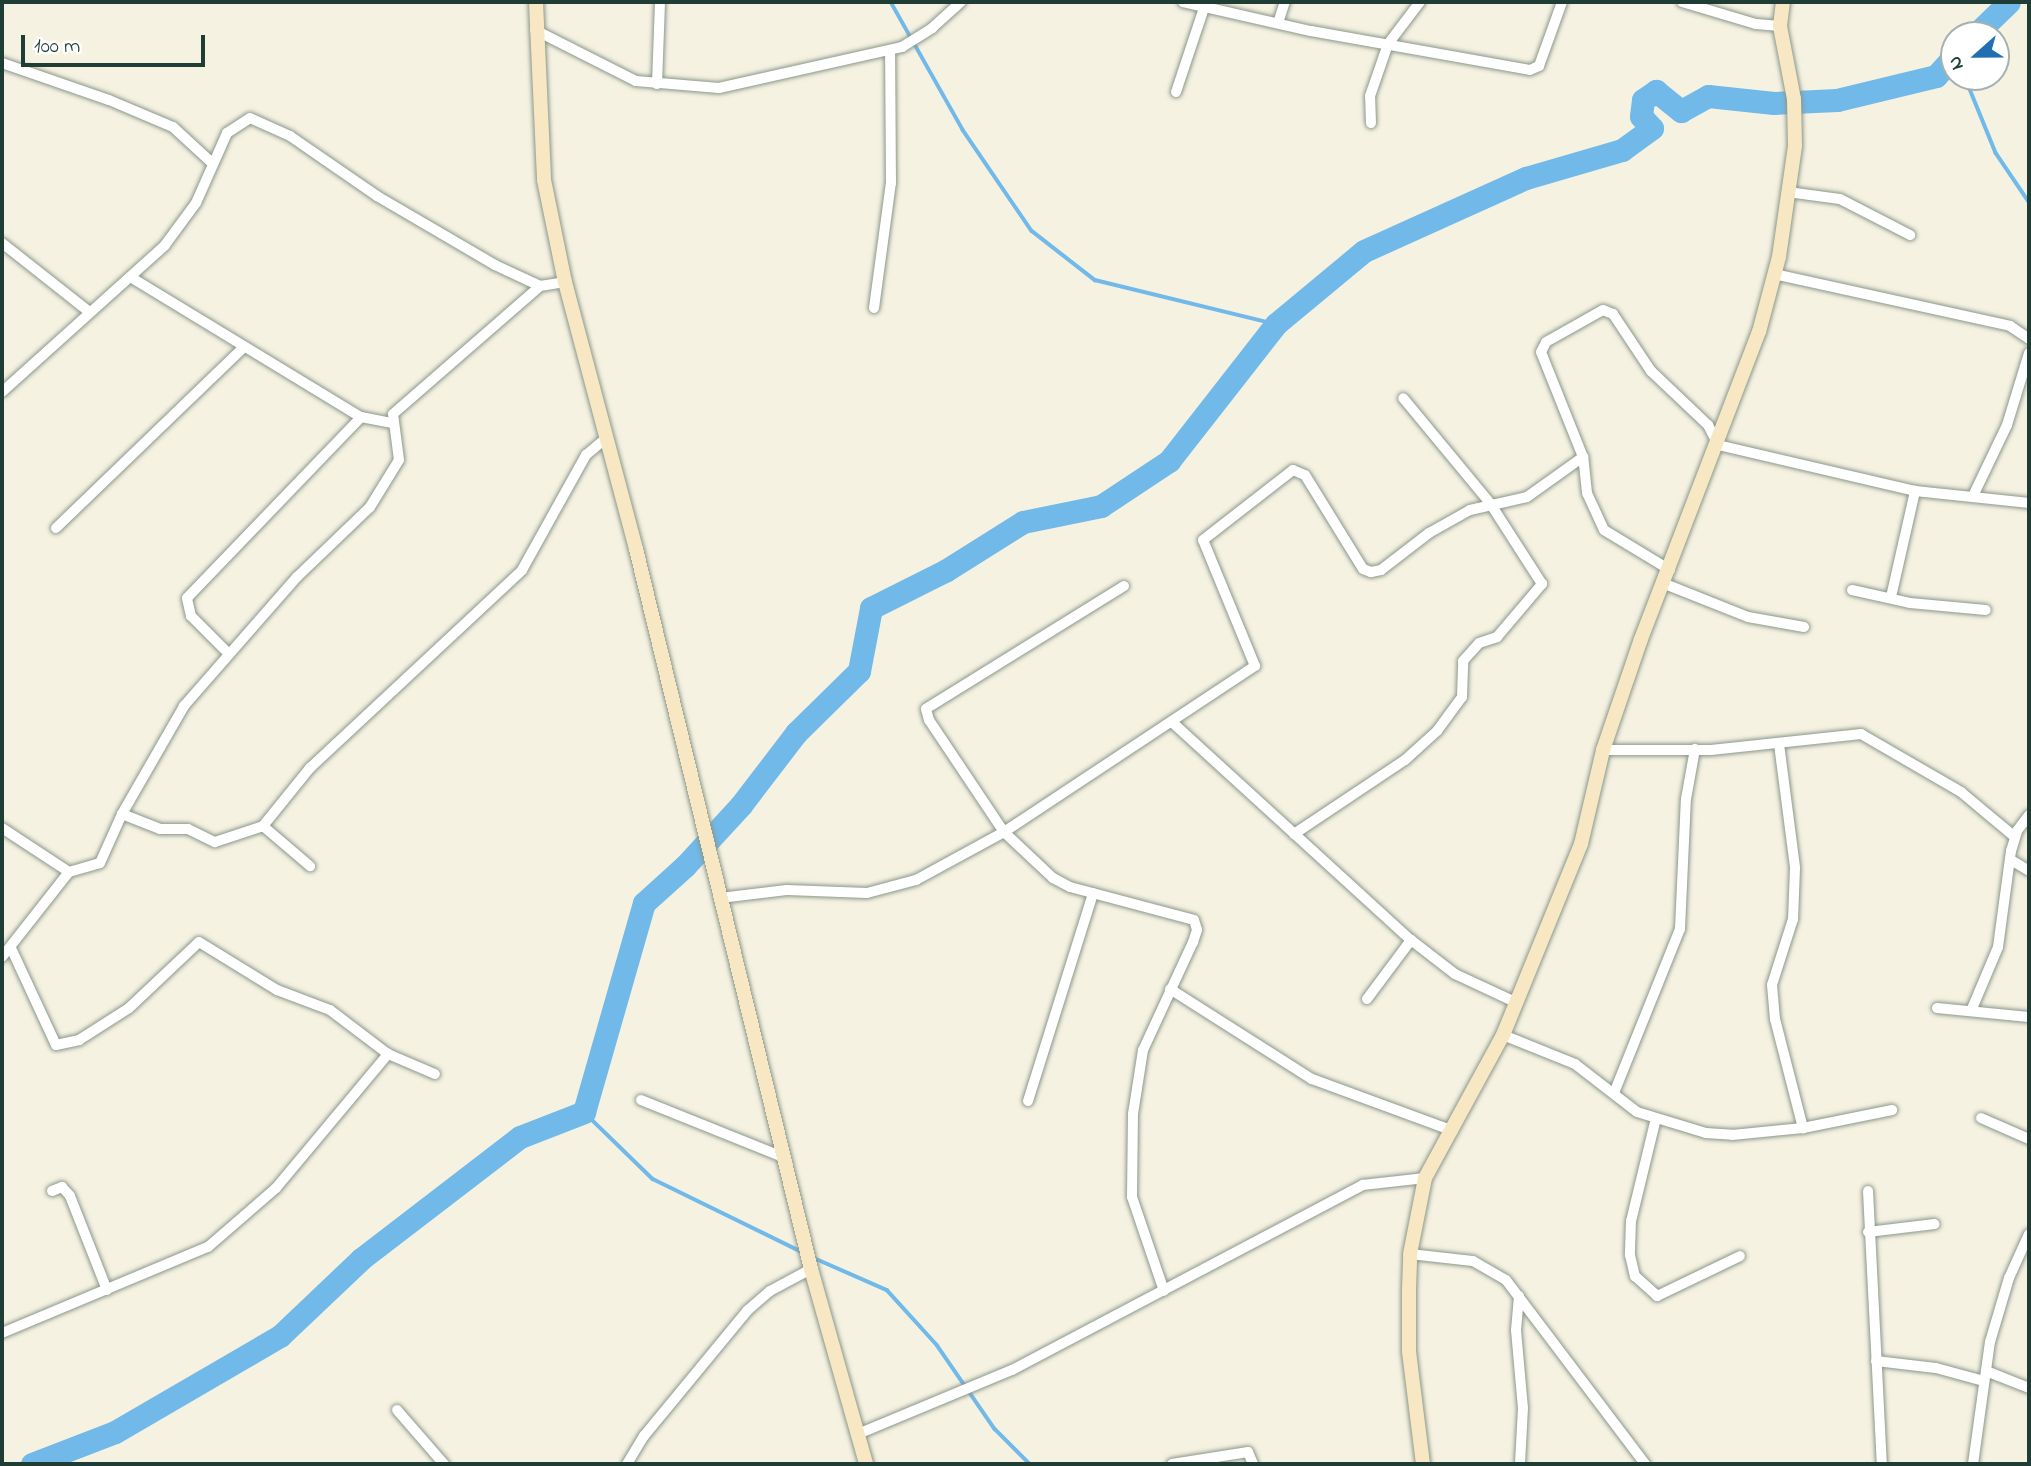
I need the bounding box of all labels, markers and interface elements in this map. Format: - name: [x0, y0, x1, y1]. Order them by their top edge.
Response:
- scale bar: [24, 21, 208, 65]
- north arrow: [1940, 21, 2010, 91]
- text: 100 m: [34, 32, 80, 62]
- text: N: [1942, 52, 1972, 74]

